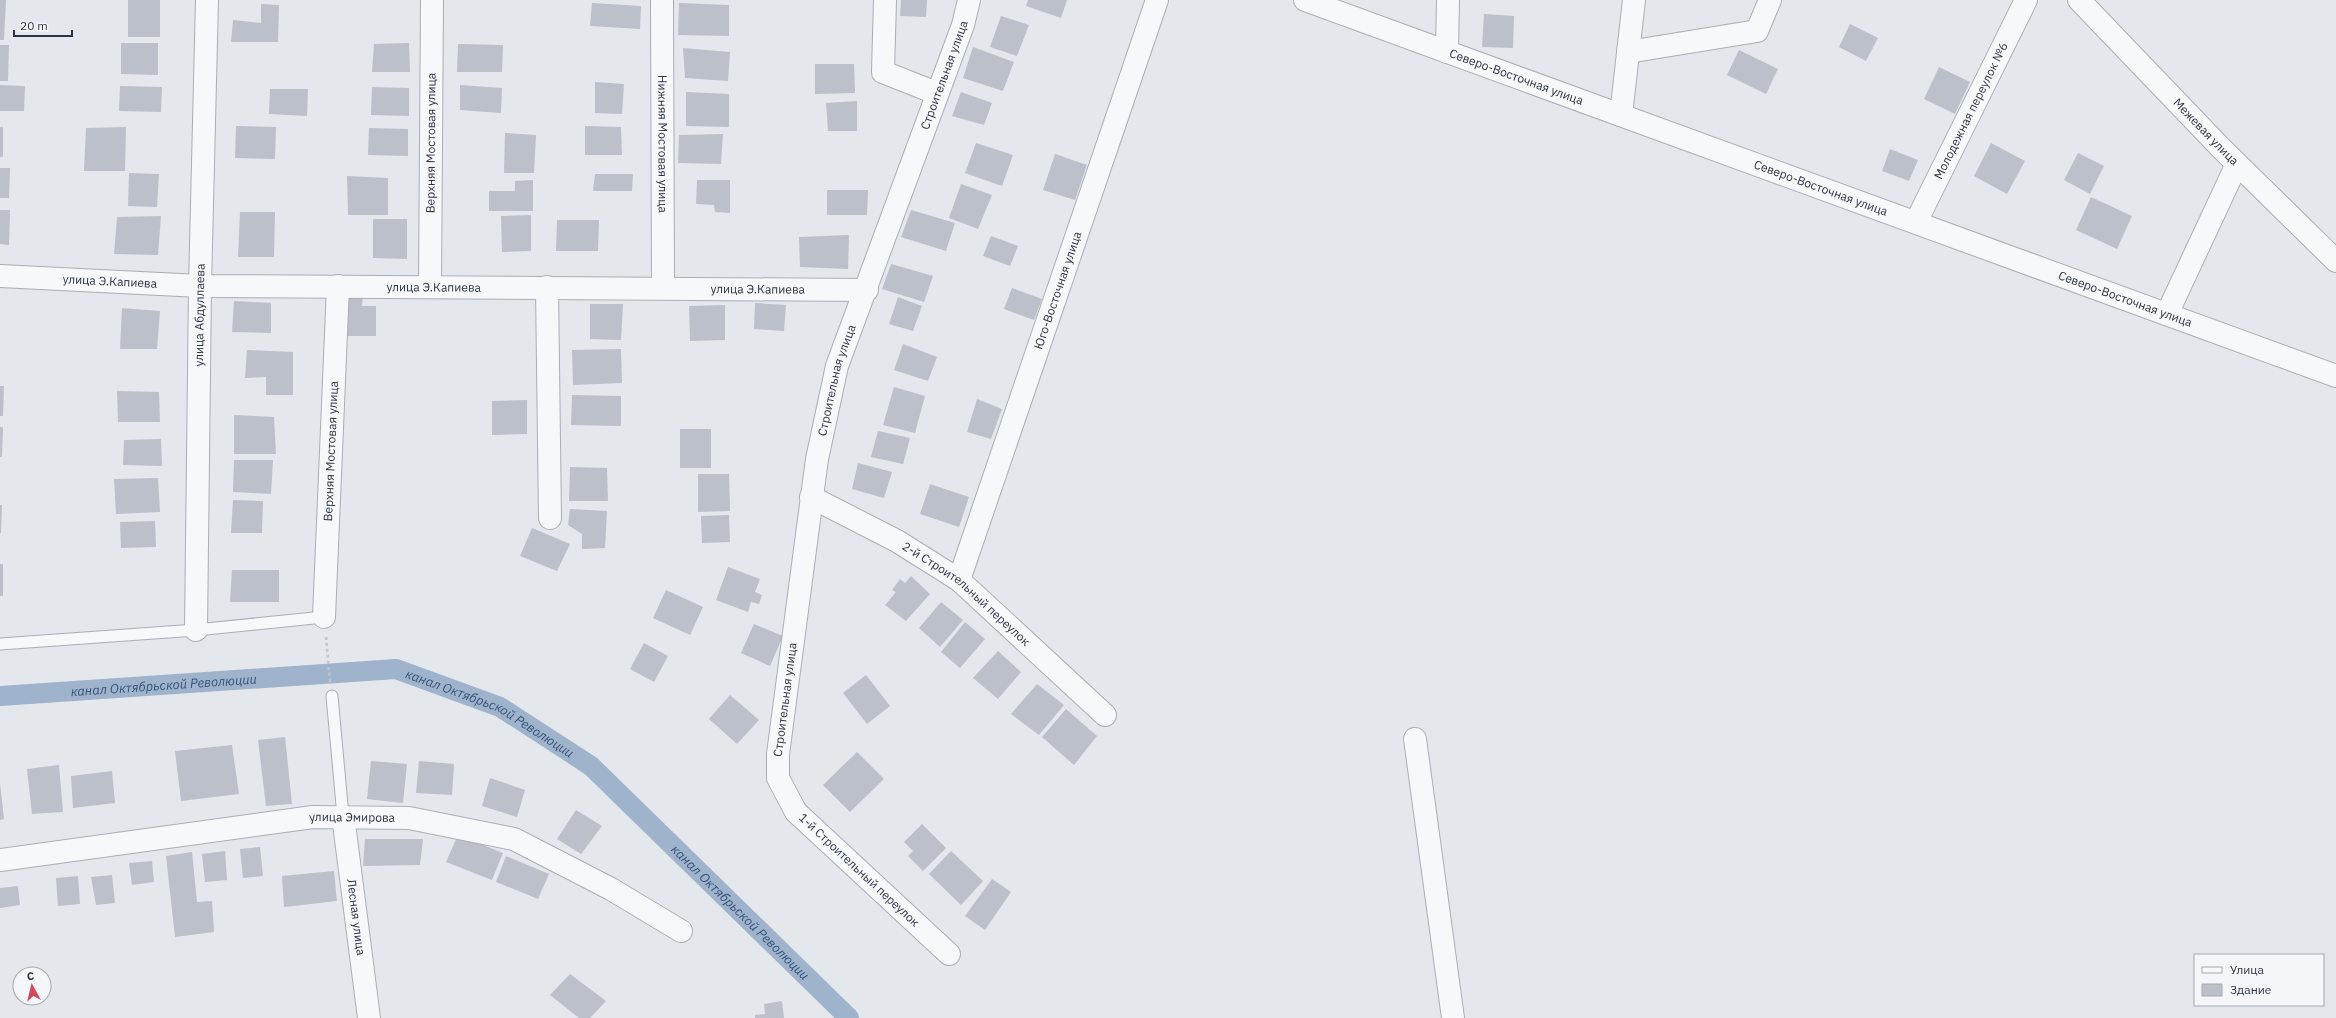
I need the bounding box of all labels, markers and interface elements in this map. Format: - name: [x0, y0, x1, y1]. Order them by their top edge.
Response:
- scale bar: [14, 12, 72, 38]
- text: 20 m: [20, 18, 48, 33]
- street label: Строительная улица: [917, 19, 971, 132]
- street label: Молодежная переулок №6: [1930, 40, 2011, 182]
- street label: Северо-Восточная улица: [1448, 45, 1586, 108]
- street label: Верхняя Мостовая улица: [423, 72, 438, 213]
- street label: Нижняя Мостовая улица: [655, 75, 671, 214]
- street label: Межевая улица: [2170, 95, 2242, 169]
- street label: Северо-Восточная улица: [1752, 156, 1890, 219]
- street label: Юго-Восточная улица: [1030, 229, 1085, 351]
- street label: улица Абдуллаева: [191, 263, 208, 367]
- street label: Северо-Восточная улица: [2056, 267, 2195, 330]
- street label: улица Э.Капиева: [62, 271, 158, 291]
- street label: улица Э.Капиева: [386, 279, 482, 295]
- street label: улица Э.Капиева: [710, 281, 806, 297]
- street label: Строительная улица: [814, 322, 859, 437]
- street label: Верхняя Мостовая улица: [320, 380, 341, 522]
- street label: 2-й Строительный переулок: [900, 538, 1034, 649]
- street label: Строительная улица: [770, 641, 800, 758]
- water label: канал Октябрьской Революции: [403, 665, 577, 762]
- water label: канал Октябрьской Революции: [70, 671, 257, 700]
- street label: улица Эмирова: [308, 809, 396, 825]
- street label: 1-й Строительный переулок: [796, 810, 923, 930]
- water label: канал Октябрьской Революции: [667, 841, 813, 984]
- street label: Лесная улица: [344, 878, 369, 957]
- legend: [2194, 954, 2324, 1006]
- text: Улица: [2230, 962, 2264, 977]
- north arrow: [12, 966, 52, 1006]
- text: С: [26, 969, 35, 984]
- text: Здание: [2230, 982, 2272, 997]

